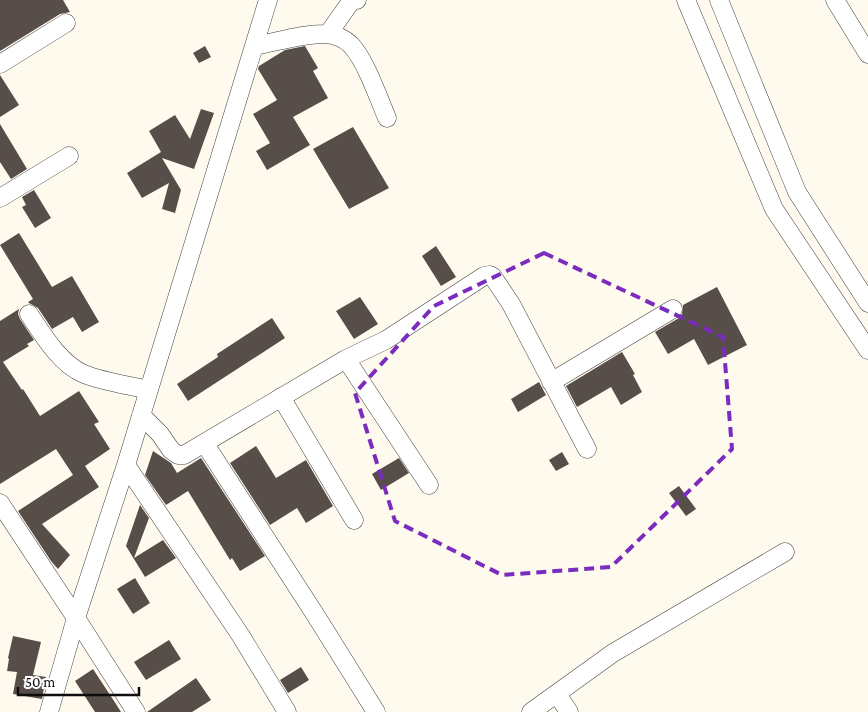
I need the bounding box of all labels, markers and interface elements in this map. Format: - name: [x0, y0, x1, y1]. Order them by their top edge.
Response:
- scale bar: [18, 664, 139, 696]
- text: 50 m: [25, 674, 55, 690]

